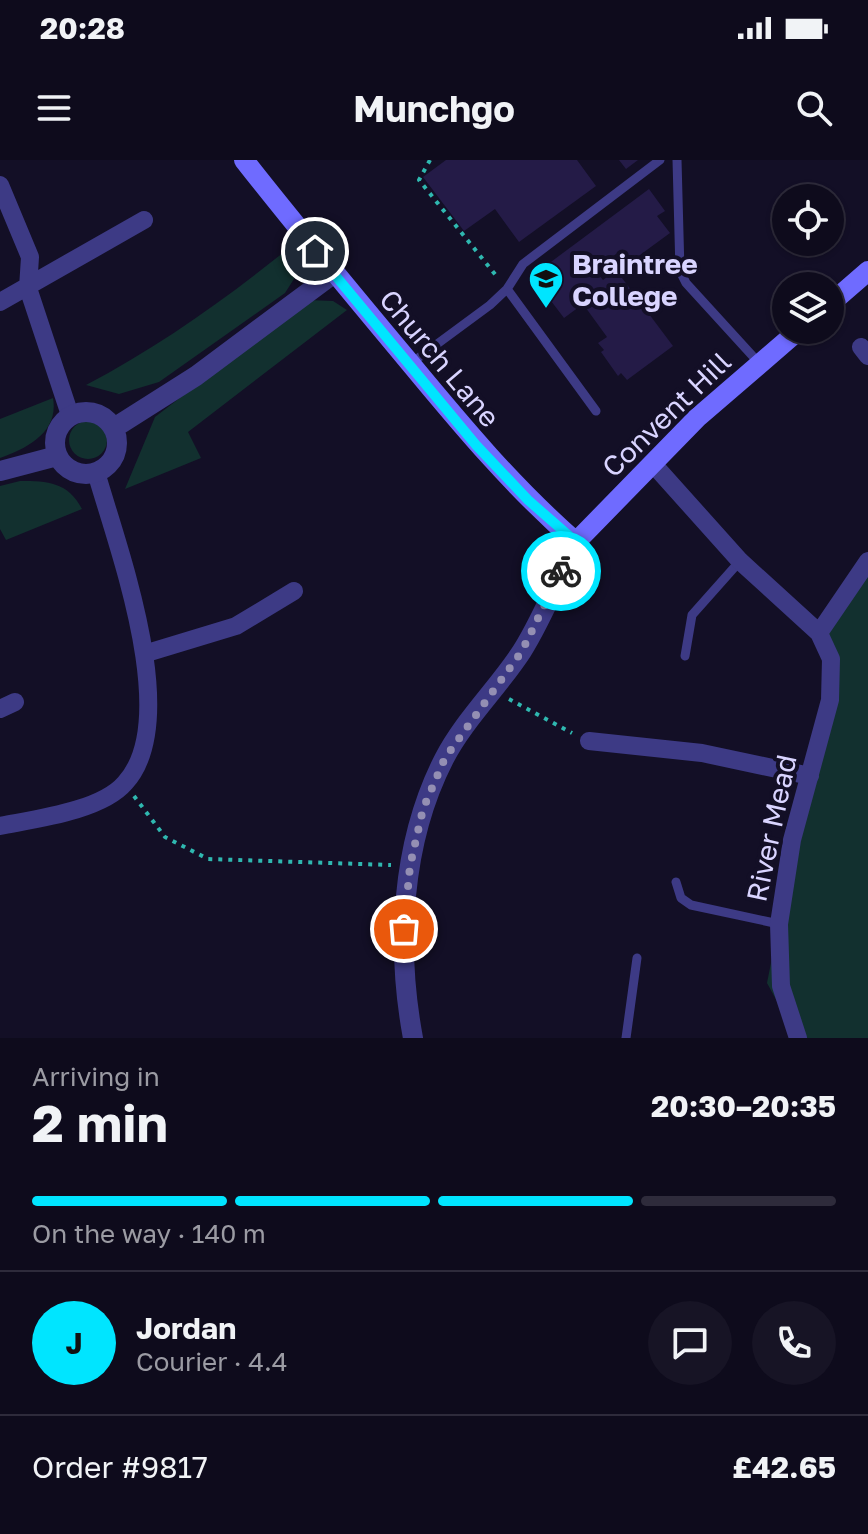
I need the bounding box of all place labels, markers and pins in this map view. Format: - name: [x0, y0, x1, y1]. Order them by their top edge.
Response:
- pin: [281, 217, 349, 285]
- place label: Braintree College: [572, 247, 698, 312]
- school or university icon: Braintree College: [527, 260, 565, 310]
- pin: [370, 895, 438, 963]

